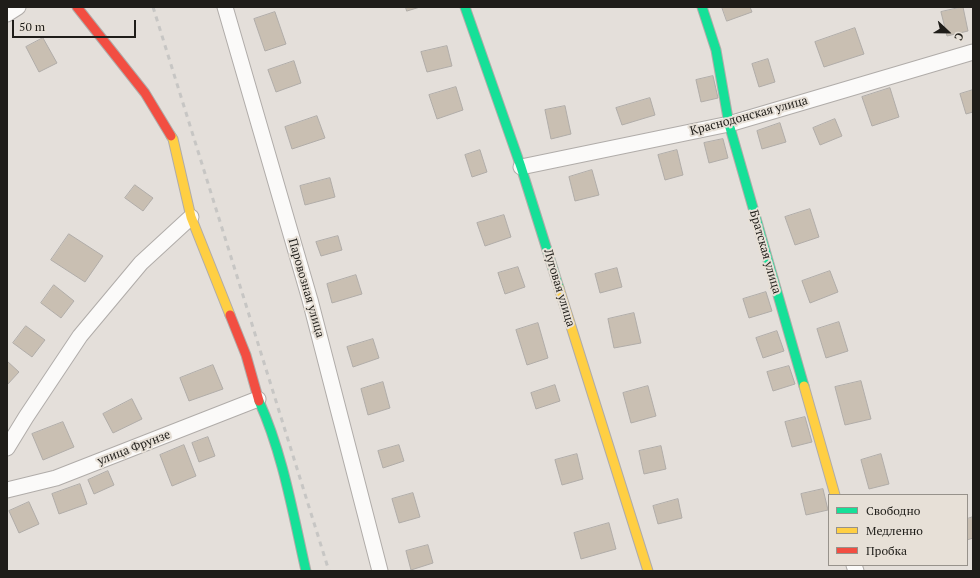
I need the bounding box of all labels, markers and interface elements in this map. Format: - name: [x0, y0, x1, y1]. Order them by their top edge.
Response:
- scale bar: [14, 12, 138, 38]
- north arrow: [928, 12, 968, 52]
- text: 50 m: [19, 19, 45, 34]
- text: С: [951, 31, 967, 42]
- street label: Краснодонская улица: [689, 93, 809, 139]
- street label: Братская улица: [746, 208, 784, 296]
- street label: Паровозная улица: [285, 237, 327, 339]
- street label: Луговая улица: [540, 247, 578, 329]
- street label: улица Фрунзе: [95, 427, 173, 469]
- legend: [828, 494, 968, 566]
- text: Свободно: [866, 503, 920, 518]
- text: Медленно: [866, 523, 923, 538]
- text: Пробка: [866, 543, 907, 558]

